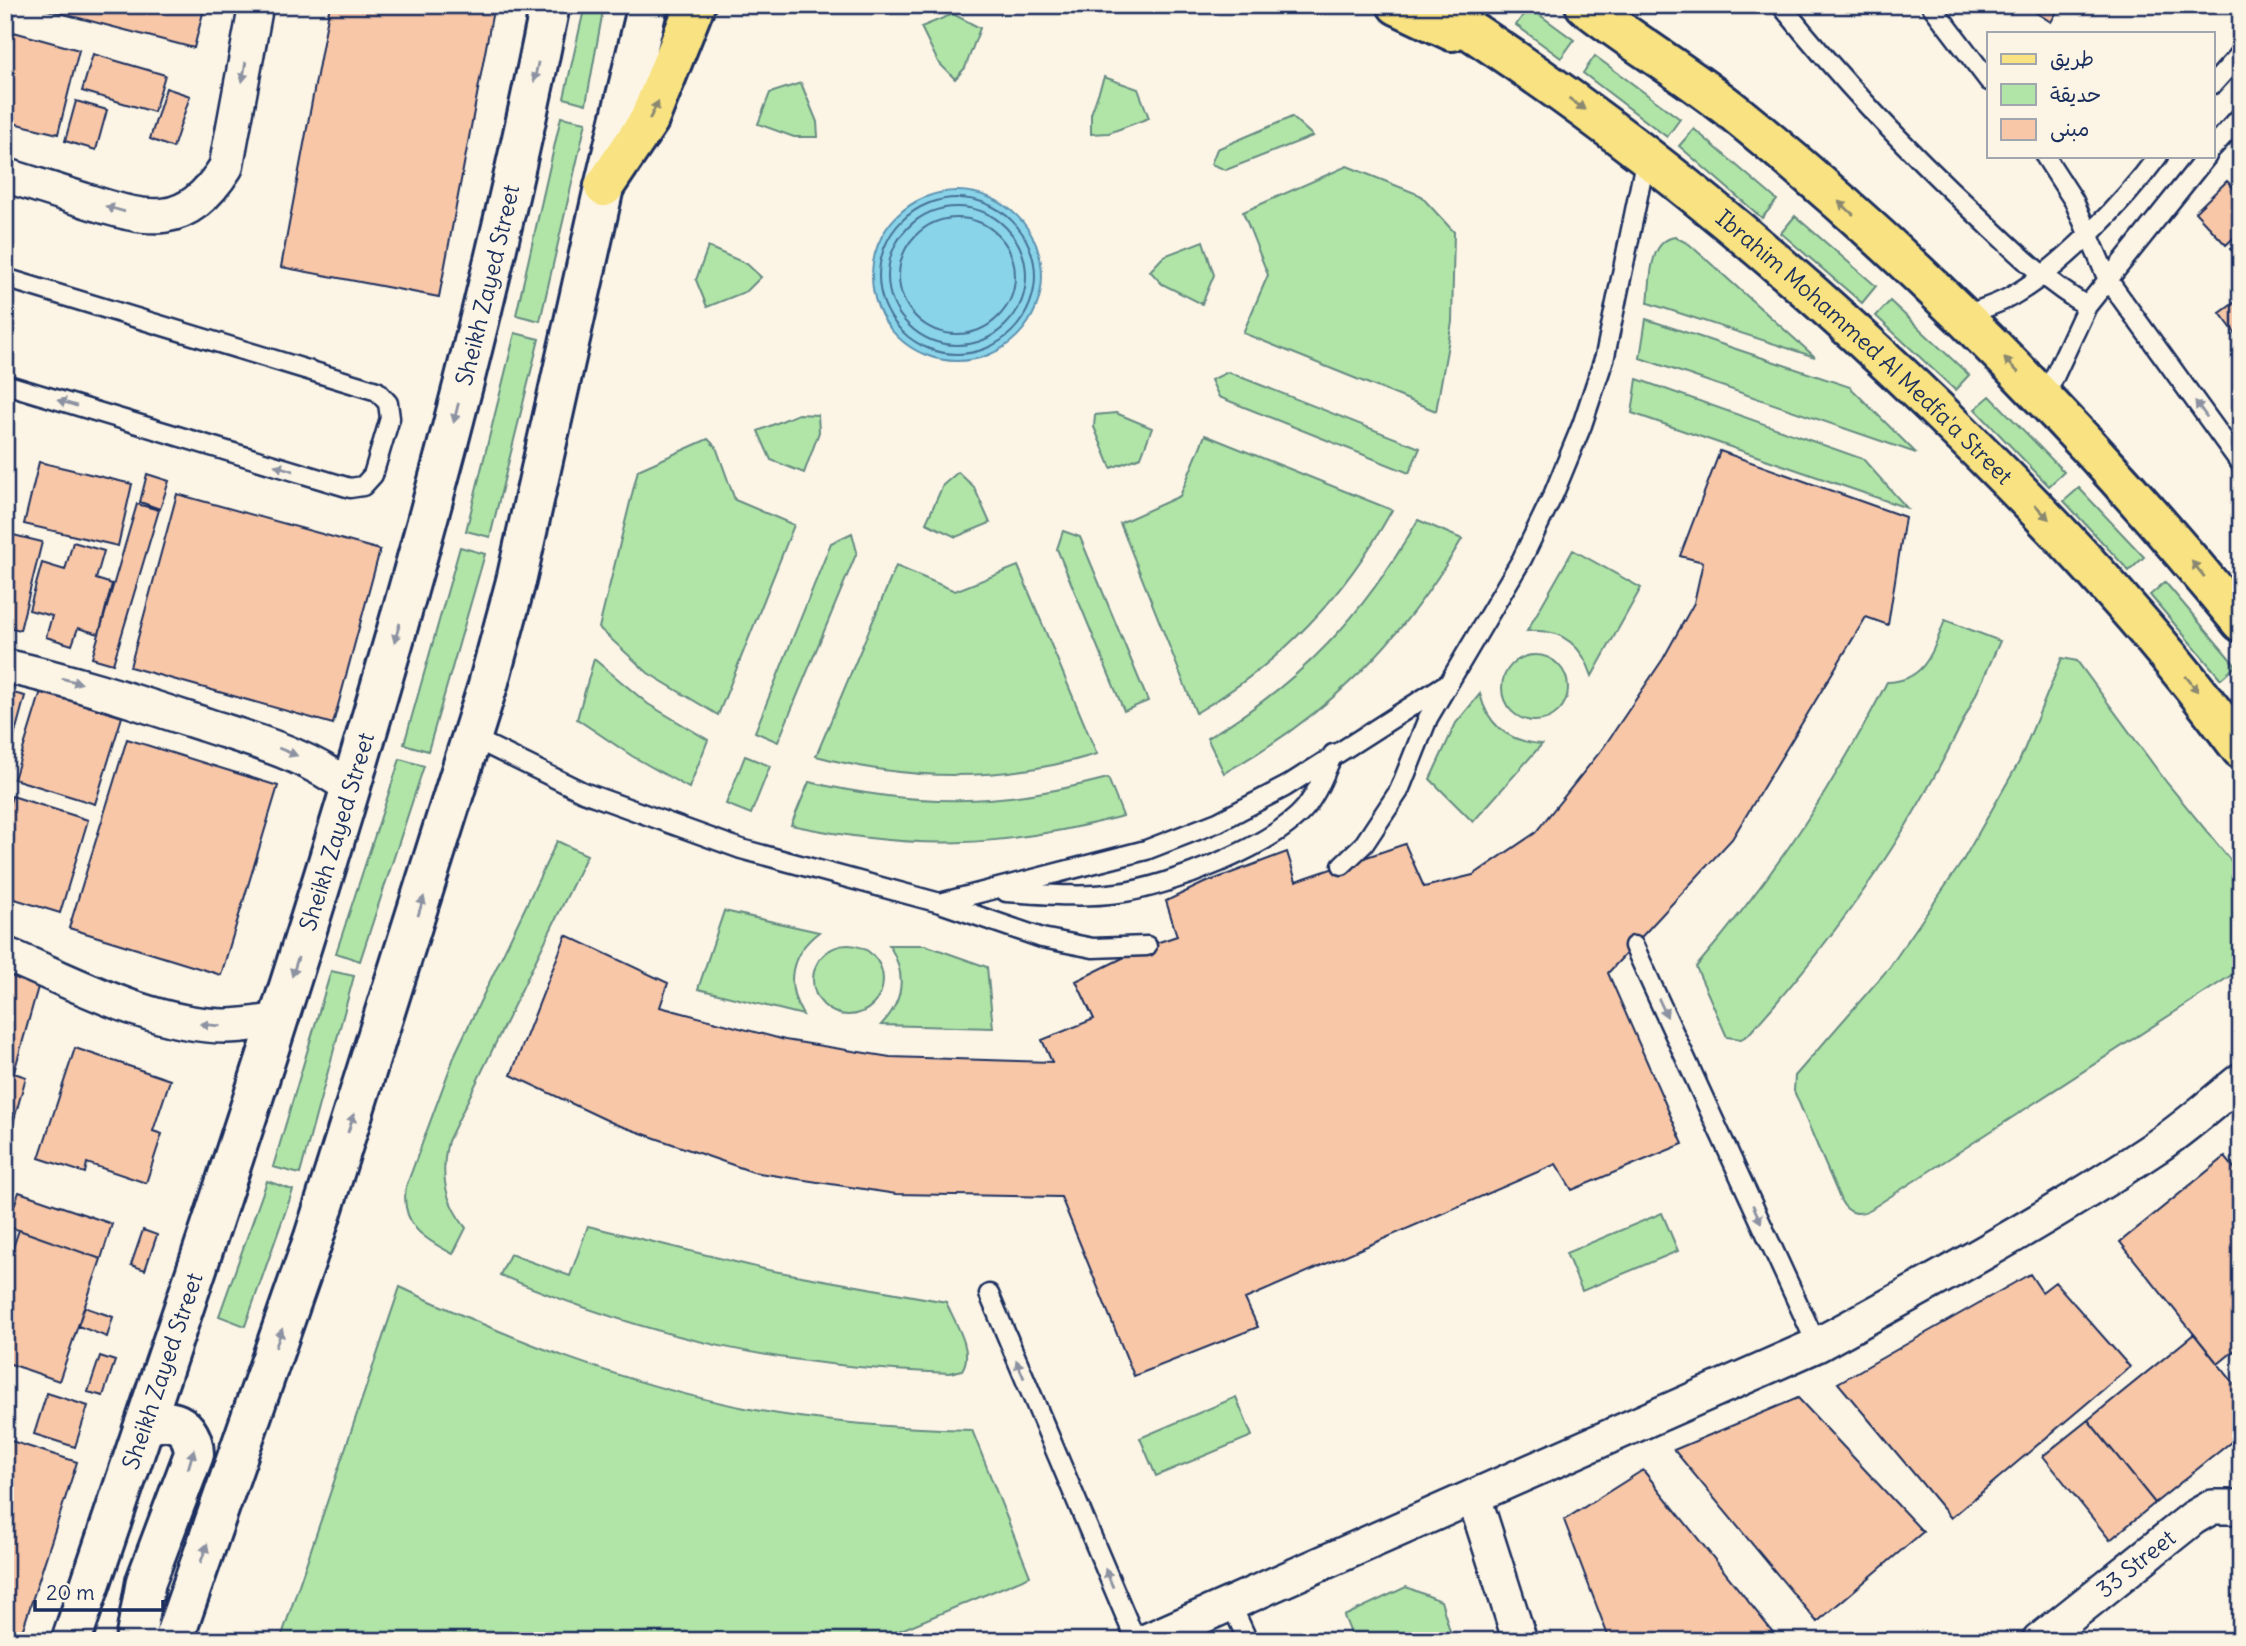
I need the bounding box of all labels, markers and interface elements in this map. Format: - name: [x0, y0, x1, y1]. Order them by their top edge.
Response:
- legend: [1987, 32, 2214, 158]
- text: طريق: [2050, 45, 2094, 72]
- one-way arrow: [530, 61, 541, 83]
- one-way arrow: [238, 62, 249, 84]
- text: حديقة: [2050, 81, 2101, 108]
- one-way arrow: [1568, 97, 1586, 111]
- one-way arrow: [649, 100, 660, 120]
- text: مبنى: [2050, 115, 2089, 143]
- street label: Sheikh Zayed Street: [449, 181, 525, 389]
- one-way arrow: [1837, 200, 1855, 216]
- street label: Ibrahim Mohammed Al Medfa'a Street: [1710, 203, 2019, 490]
- one-way arrow: [105, 204, 126, 214]
- one-way arrow: [2002, 357, 2019, 374]
- one-way arrow: [56, 397, 77, 407]
- one-way arrow: [2194, 400, 2208, 418]
- one-way arrow: [450, 402, 461, 424]
- one-way arrow: [274, 463, 295, 473]
- one-way arrow: [2034, 503, 2050, 520]
- one-way arrow: [2190, 560, 2205, 578]
- one-way arrow: [392, 622, 402, 643]
- one-way arrow: [2184, 674, 2199, 692]
- one-way arrow: [61, 676, 83, 687]
- street label: Sheikh Zayed Street: [293, 729, 380, 934]
- one-way arrow: [277, 747, 298, 758]
- one-way arrow: [416, 895, 426, 916]
- one-way arrow: [289, 957, 300, 978]
- one-way arrow: [1657, 997, 1668, 1018]
- one-way arrow: [199, 1019, 221, 1030]
- one-way arrow: [346, 1112, 357, 1133]
- one-way arrow: [1752, 1204, 1763, 1225]
- street label: Sheikh Zayed Street: [115, 1269, 209, 1473]
- one-way arrow: [274, 1328, 285, 1349]
- one-way arrow: [1014, 1358, 1025, 1379]
- one-way arrow: [186, 1449, 196, 1470]
- street label: 33 Street: [2090, 1523, 2181, 1604]
- one-way arrow: [199, 1543, 210, 1564]
- one-way arrow: [1103, 1568, 1115, 1588]
- scale bar: [35, 1569, 163, 1613]
- text: 20 m: [46, 1579, 95, 1606]

